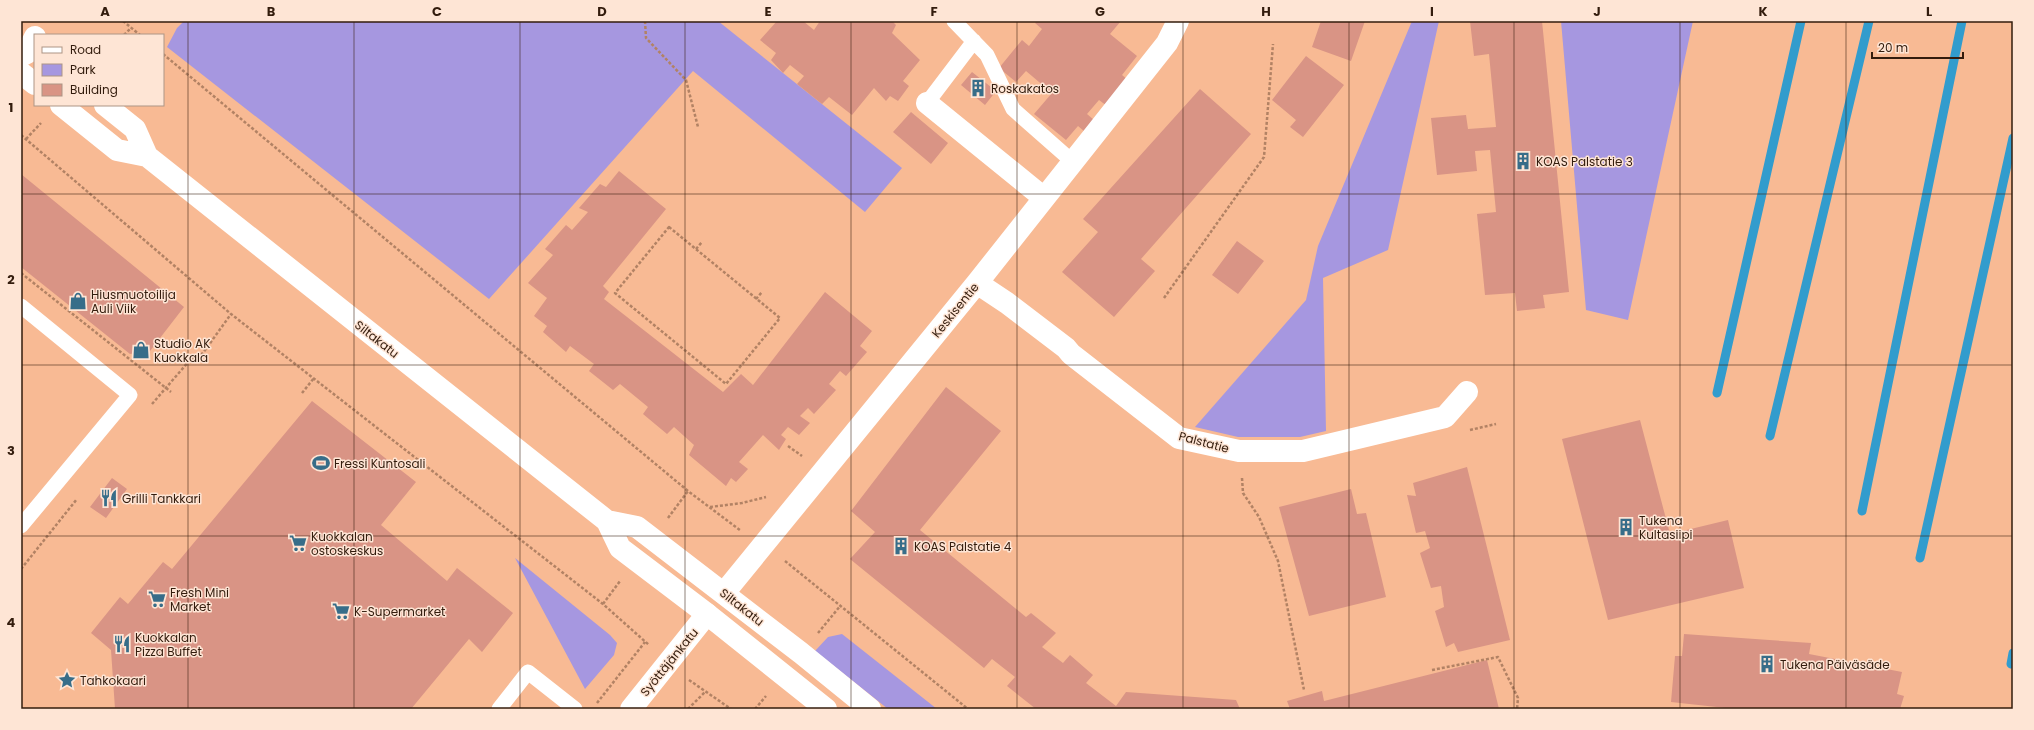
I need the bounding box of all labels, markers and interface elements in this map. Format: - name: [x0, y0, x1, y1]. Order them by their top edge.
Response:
- text: A: [100, 2, 110, 21]
- text: B: [267, 2, 276, 21]
- text: C: [432, 2, 442, 21]
- text: D: [597, 2, 607, 21]
- text: E: [764, 2, 772, 21]
- text: F: [930, 2, 938, 21]
- text: G: [1095, 2, 1105, 21]
- text: H: [1261, 2, 1271, 21]
- text: I: [1430, 2, 1434, 21]
- text: J: [1593, 2, 1601, 21]
- text: K: [1758, 2, 1768, 21]
- text: L: [1926, 2, 1932, 21]
- legend: [34, 34, 164, 106]
- scale bar: [1872, 34, 1963, 60]
- text: 20 m: [1878, 39, 1908, 56]
- text: Road: [70, 41, 101, 58]
- text: Park: [70, 61, 97, 78]
- building icon: Roskakatos: [968, 78, 988, 98]
- place label: Roskakatos: [991, 80, 1059, 97]
- text: Building: [70, 81, 118, 98]
- text: 1: [9, 98, 13, 117]
- building icon: KOAS Palstatie 3: [1513, 151, 1533, 171]
- place label: KOAS Palstatie 3: [1536, 153, 1633, 170]
- text: 2: [7, 270, 15, 289]
- street label: Keskisentie: [928, 279, 982, 341]
- place label: Hiusmuotoilija Auli Viik: [91, 286, 176, 317]
- shop icon: Hiusmuotoilija Auli Viik: [68, 291, 88, 311]
- street label: Siltakatu: [351, 316, 403, 362]
- place label: Studio AK Kuokkala: [154, 335, 210, 366]
- shop icon: Studio AK Kuokkala: [131, 340, 151, 360]
- street label: Palstatie: [1177, 427, 1231, 457]
- text: 3: [7, 441, 15, 460]
- sports icon: Fressi Kuntosali: [311, 453, 331, 473]
- place label: Fressi Kuntosali: [334, 455, 426, 472]
- restaurant icon: Grilli Tankkari: [99, 488, 119, 508]
- place label: Grilli Tankkari: [122, 490, 201, 507]
- place label: Tukena Kultasiipi: [1639, 512, 1693, 543]
- building icon: Tukena Kultasiipi: [1616, 517, 1636, 537]
- place label: Kuokkalan ostoskeskus: [311, 528, 383, 559]
- supermarket icon: Kuokkalan ostoskeskus: [288, 533, 308, 553]
- building icon: KOAS Palstatie 4: [891, 536, 911, 556]
- place label: KOAS Palstatie 4: [914, 538, 1012, 555]
- place label: Fresh Mini Market: [170, 584, 229, 615]
- street label: Siltakatu: [716, 584, 768, 630]
- supermarket icon: Fresh Mini Market: [147, 589, 167, 609]
- supermarket icon: K-Supermarket: [331, 601, 351, 621]
- place label: K-Supermarket: [354, 603, 446, 620]
- text: 4: [7, 613, 16, 632]
- street label: Syöttäjänkatu: [636, 624, 702, 700]
- place label: Kuokkalan Pizza Buffet: [135, 629, 202, 660]
- restaurant icon: Kuokkalan Pizza Buffet: [112, 634, 132, 654]
- building icon: Tukena Päiväsäde: [1757, 654, 1777, 674]
- place label: Tukena Päiväsäde: [1780, 656, 1890, 673]
- place icon: Tahkokaari: [57, 670, 77, 690]
- place label: Tahkokaari: [80, 672, 146, 689]

